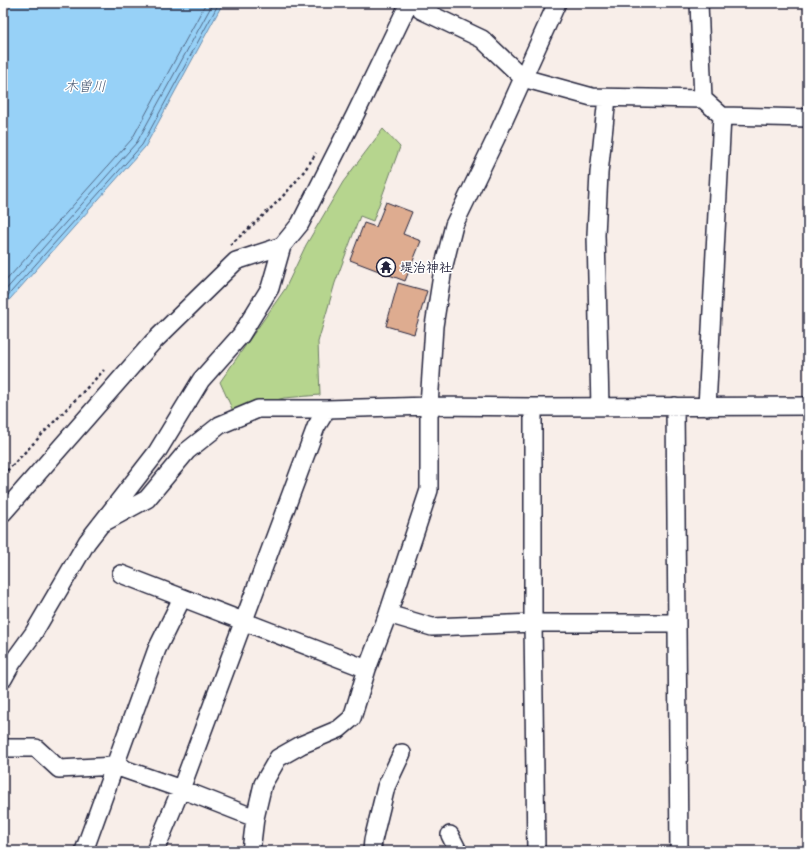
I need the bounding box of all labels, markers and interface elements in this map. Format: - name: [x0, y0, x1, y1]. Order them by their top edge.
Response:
- water label: 木曽川: [64, 76, 106, 95]
- temple icon: 堤治神社: [375, 256, 397, 278]
- place label: 堤治神社: [400, 258, 452, 275]

